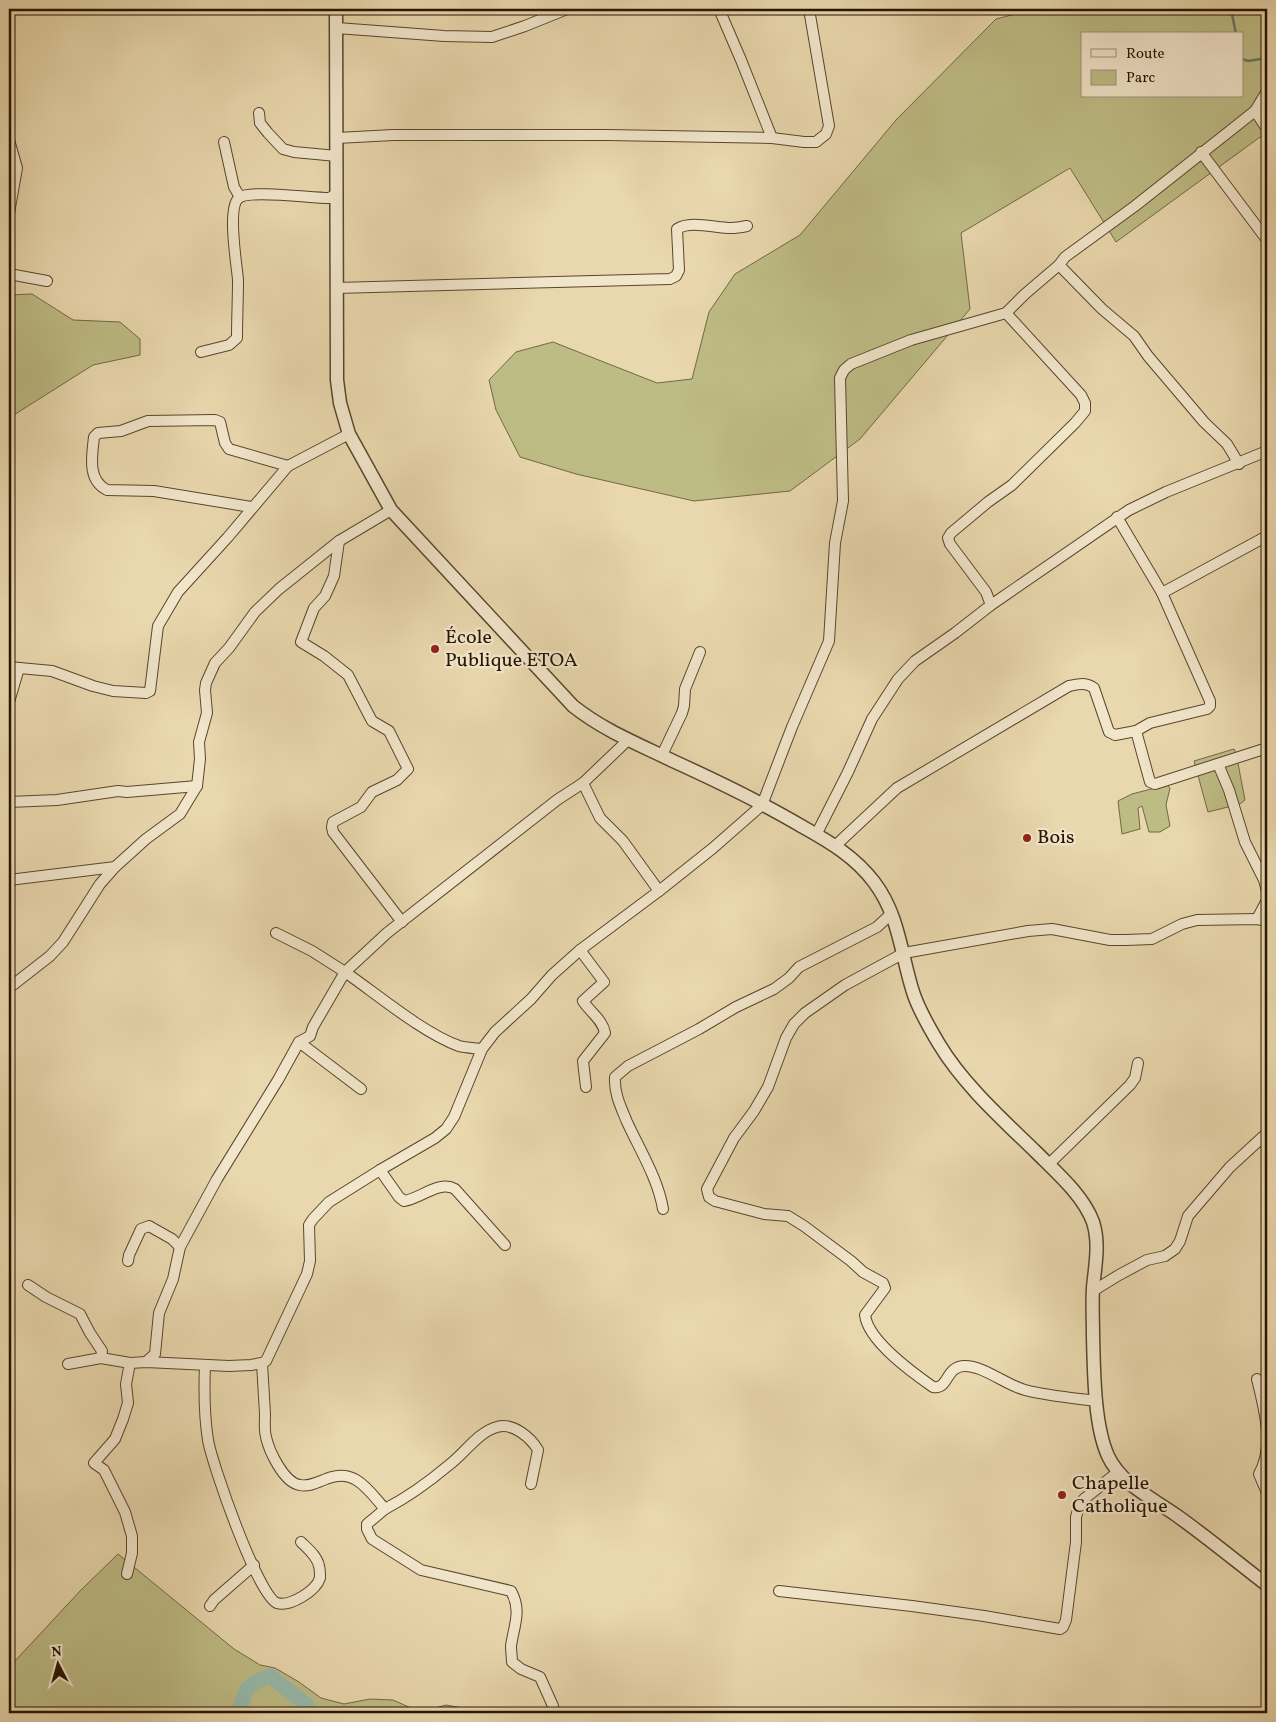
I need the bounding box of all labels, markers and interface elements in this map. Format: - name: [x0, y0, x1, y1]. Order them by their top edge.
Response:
- legend: [1081, 32, 1244, 98]
- text: Route: [1126, 44, 1165, 65]
- text: Parc: [1126, 68, 1155, 89]
- place label: École Publique ETOA: [445, 624, 578, 675]
- marker: École Publique ETOA: [429, 643, 441, 655]
- place label: Bois: [1037, 824, 1075, 852]
- marker: Bois: [1021, 832, 1033, 844]
- place label: Chapelle Catholique: [1072, 1470, 1168, 1521]
- marker: Chapelle Catholique: [1056, 1489, 1068, 1501]
- north arrow: [32, 1640, 82, 1690]
- text: N: [51, 1643, 63, 1663]

